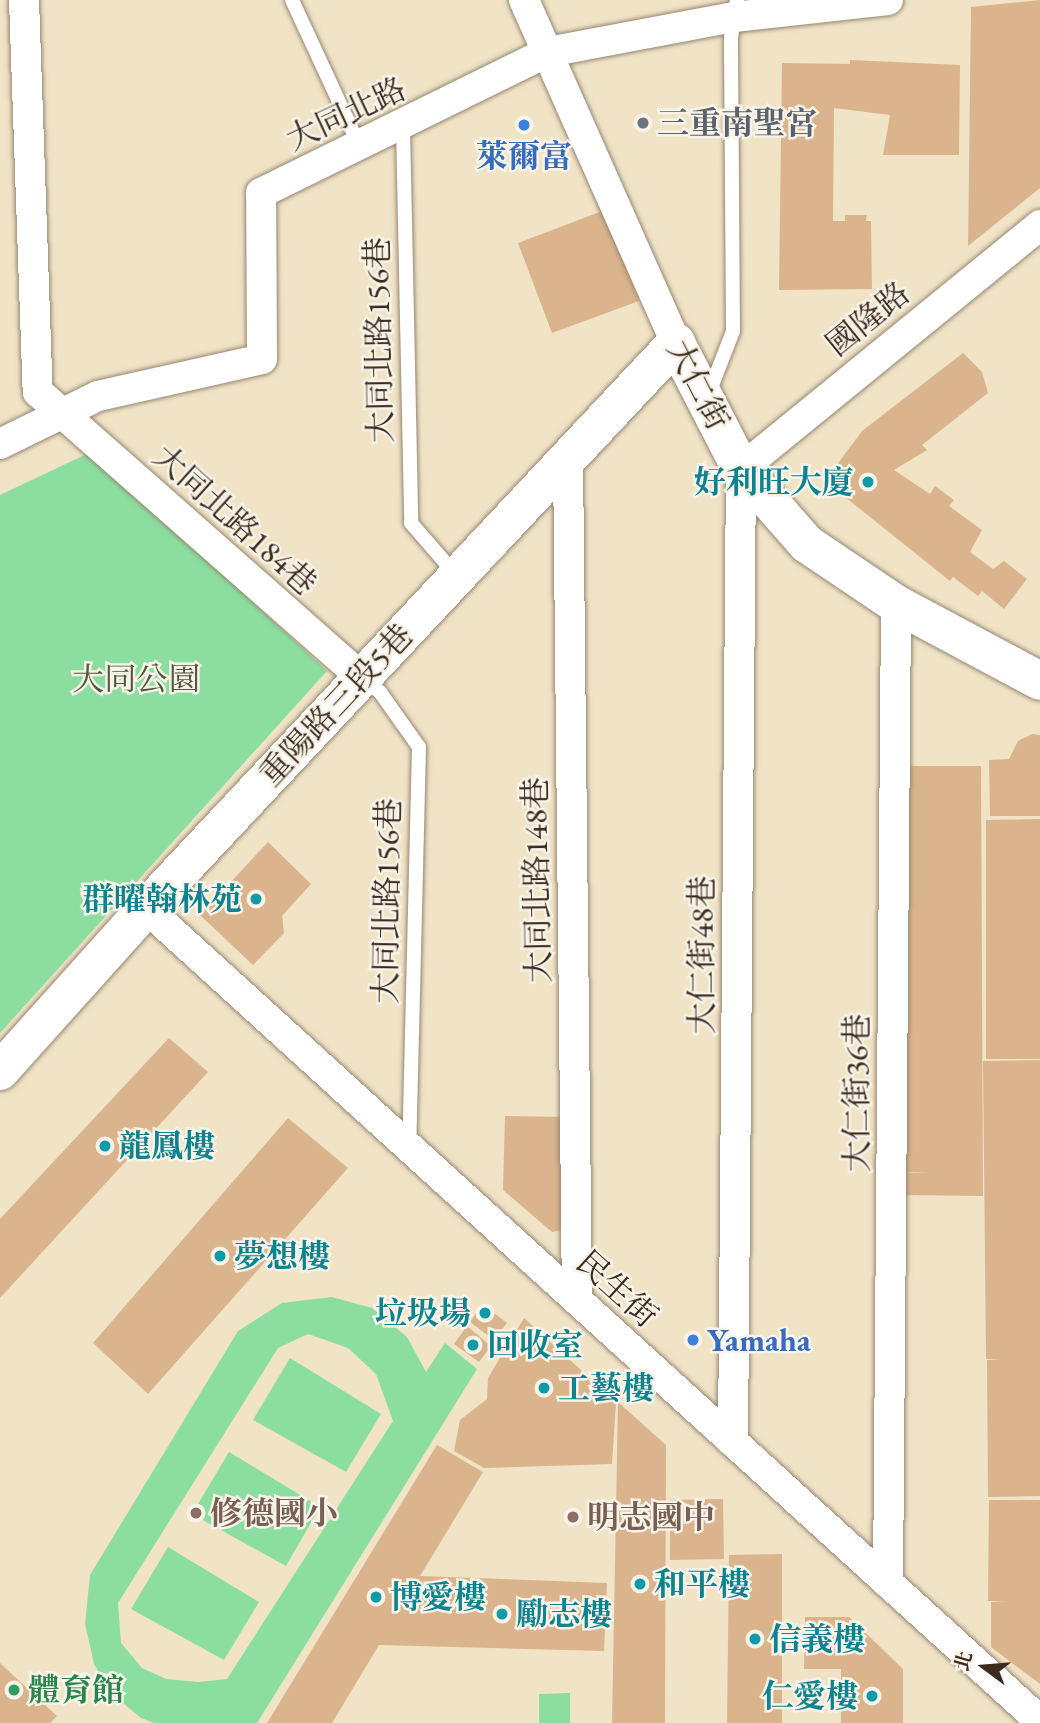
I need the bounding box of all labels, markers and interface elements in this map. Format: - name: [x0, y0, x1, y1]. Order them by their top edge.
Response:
- street label: 大同北路: [280, 70, 412, 158]
- place label: 三重南聖宮: [657, 104, 817, 142]
- marker: 三重南聖宮: [635, 115, 651, 131]
- marker: 萊爾富: [516, 117, 532, 133]
- place label: 萊爾富: [476, 137, 572, 175]
- street label: 大同北路156巷: [358, 237, 400, 443]
- street label: 國隆路: [819, 274, 917, 364]
- street label: 大仁街: [659, 334, 737, 436]
- street label: 大同北路184巷: [146, 437, 324, 603]
- place label: 好利旺大廈: [694, 463, 854, 501]
- marker: 好利旺大廈: [860, 474, 876, 490]
- street label: 重陽路三段5巷: [251, 616, 421, 794]
- park label: 大同公園: [72, 660, 200, 698]
- street label: 大同北路148巷: [516, 777, 558, 983]
- street label: 大同北路156巷: [366, 798, 408, 1004]
- street label: 大仁街48巷: [683, 876, 721, 1034]
- place label: 群曜翰林苑: [82, 880, 242, 918]
- marker: 群曜翰林苑: [248, 891, 264, 907]
- street label: 大仁街36巷: [838, 1014, 876, 1172]
- place label: 龍鳳樓: [119, 1127, 215, 1165]
- marker: 龍鳳樓: [97, 1138, 113, 1154]
- place label: 夢想樓: [234, 1237, 330, 1275]
- street label: 民生街: [568, 1243, 666, 1335]
- marker: 夢想樓: [212, 1248, 228, 1264]
- place label: 垃圾場: [375, 1294, 471, 1332]
- marker: 垃圾場: [477, 1305, 493, 1321]
- place label: Yamaha: [707, 1321, 811, 1359]
- place label: 回收室: [487, 1326, 583, 1364]
- marker: Yamaha: [685, 1332, 701, 1348]
- marker: 回收室: [465, 1337, 481, 1353]
- place label: 工藝樓: [558, 1369, 654, 1407]
- marker: 工藝樓: [536, 1380, 552, 1396]
- place label: 修德國小: [210, 1494, 338, 1532]
- place label: 明志國中: [587, 1498, 715, 1536]
- marker: 修德國小: [188, 1505, 204, 1521]
- marker: 明志國中: [565, 1509, 581, 1525]
- place label: 和平樓: [654, 1565, 750, 1603]
- marker: 和平樓: [632, 1576, 648, 1592]
- place label: 博愛樓: [390, 1578, 486, 1616]
- marker: 博愛樓: [368, 1589, 384, 1605]
- place label: 勵志樓: [516, 1595, 612, 1633]
- marker: 勵志樓: [494, 1606, 510, 1622]
- place label: 信義樓: [769, 1620, 865, 1658]
- marker: 信義樓: [747, 1631, 763, 1647]
- north arrow: [949, 1632, 1019, 1702]
- text: 北: [949, 1648, 978, 1674]
- place label: 體育館: [28, 1671, 124, 1709]
- place label: 仁愛樓: [762, 1677, 858, 1715]
- marker: 體育館: [6, 1682, 22, 1698]
- marker: 仁愛樓: [864, 1688, 880, 1704]

